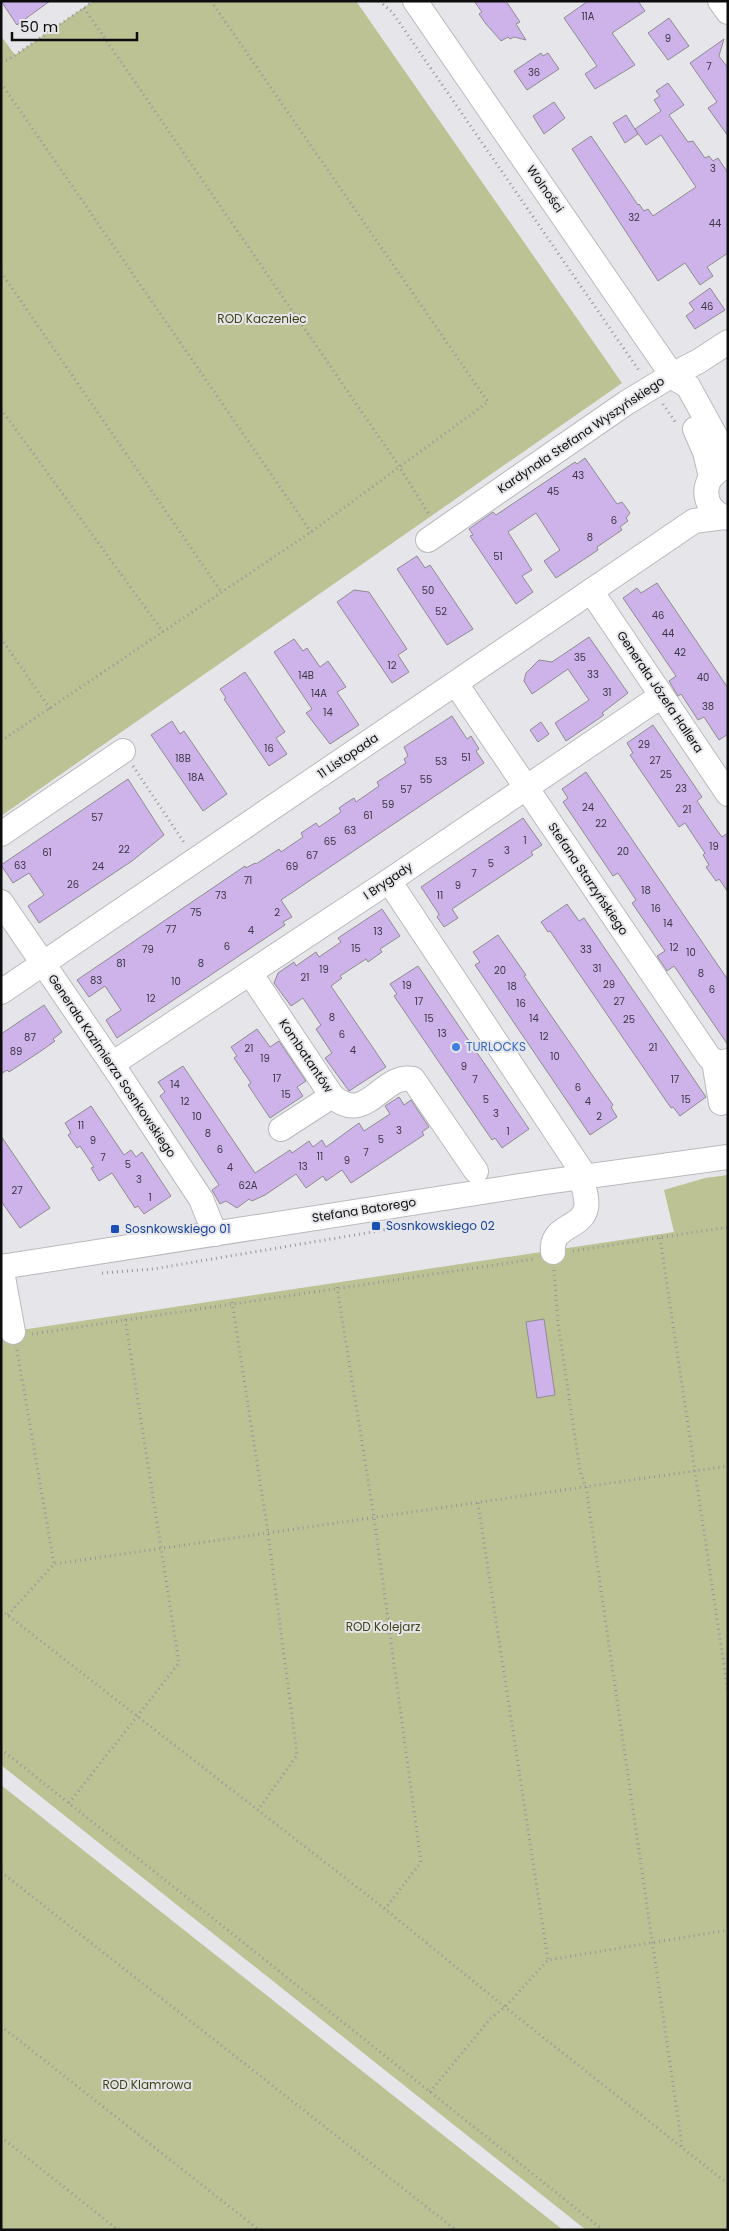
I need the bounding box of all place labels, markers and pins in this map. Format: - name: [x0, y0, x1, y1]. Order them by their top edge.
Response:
- place label: TURLOCKS: [466, 1038, 526, 1055]
- marker: TURLOCKS: [450, 1041, 462, 1053]
- place label: Sosnkowskiego 02: [386, 1217, 495, 1234]
- place label: Sosnkowskiego 01: [125, 1220, 231, 1237]
- marker: Sosnkowskiego 02: [370, 1220, 382, 1232]
- marker: Sosnkowskiego 01: [109, 1223, 121, 1235]

